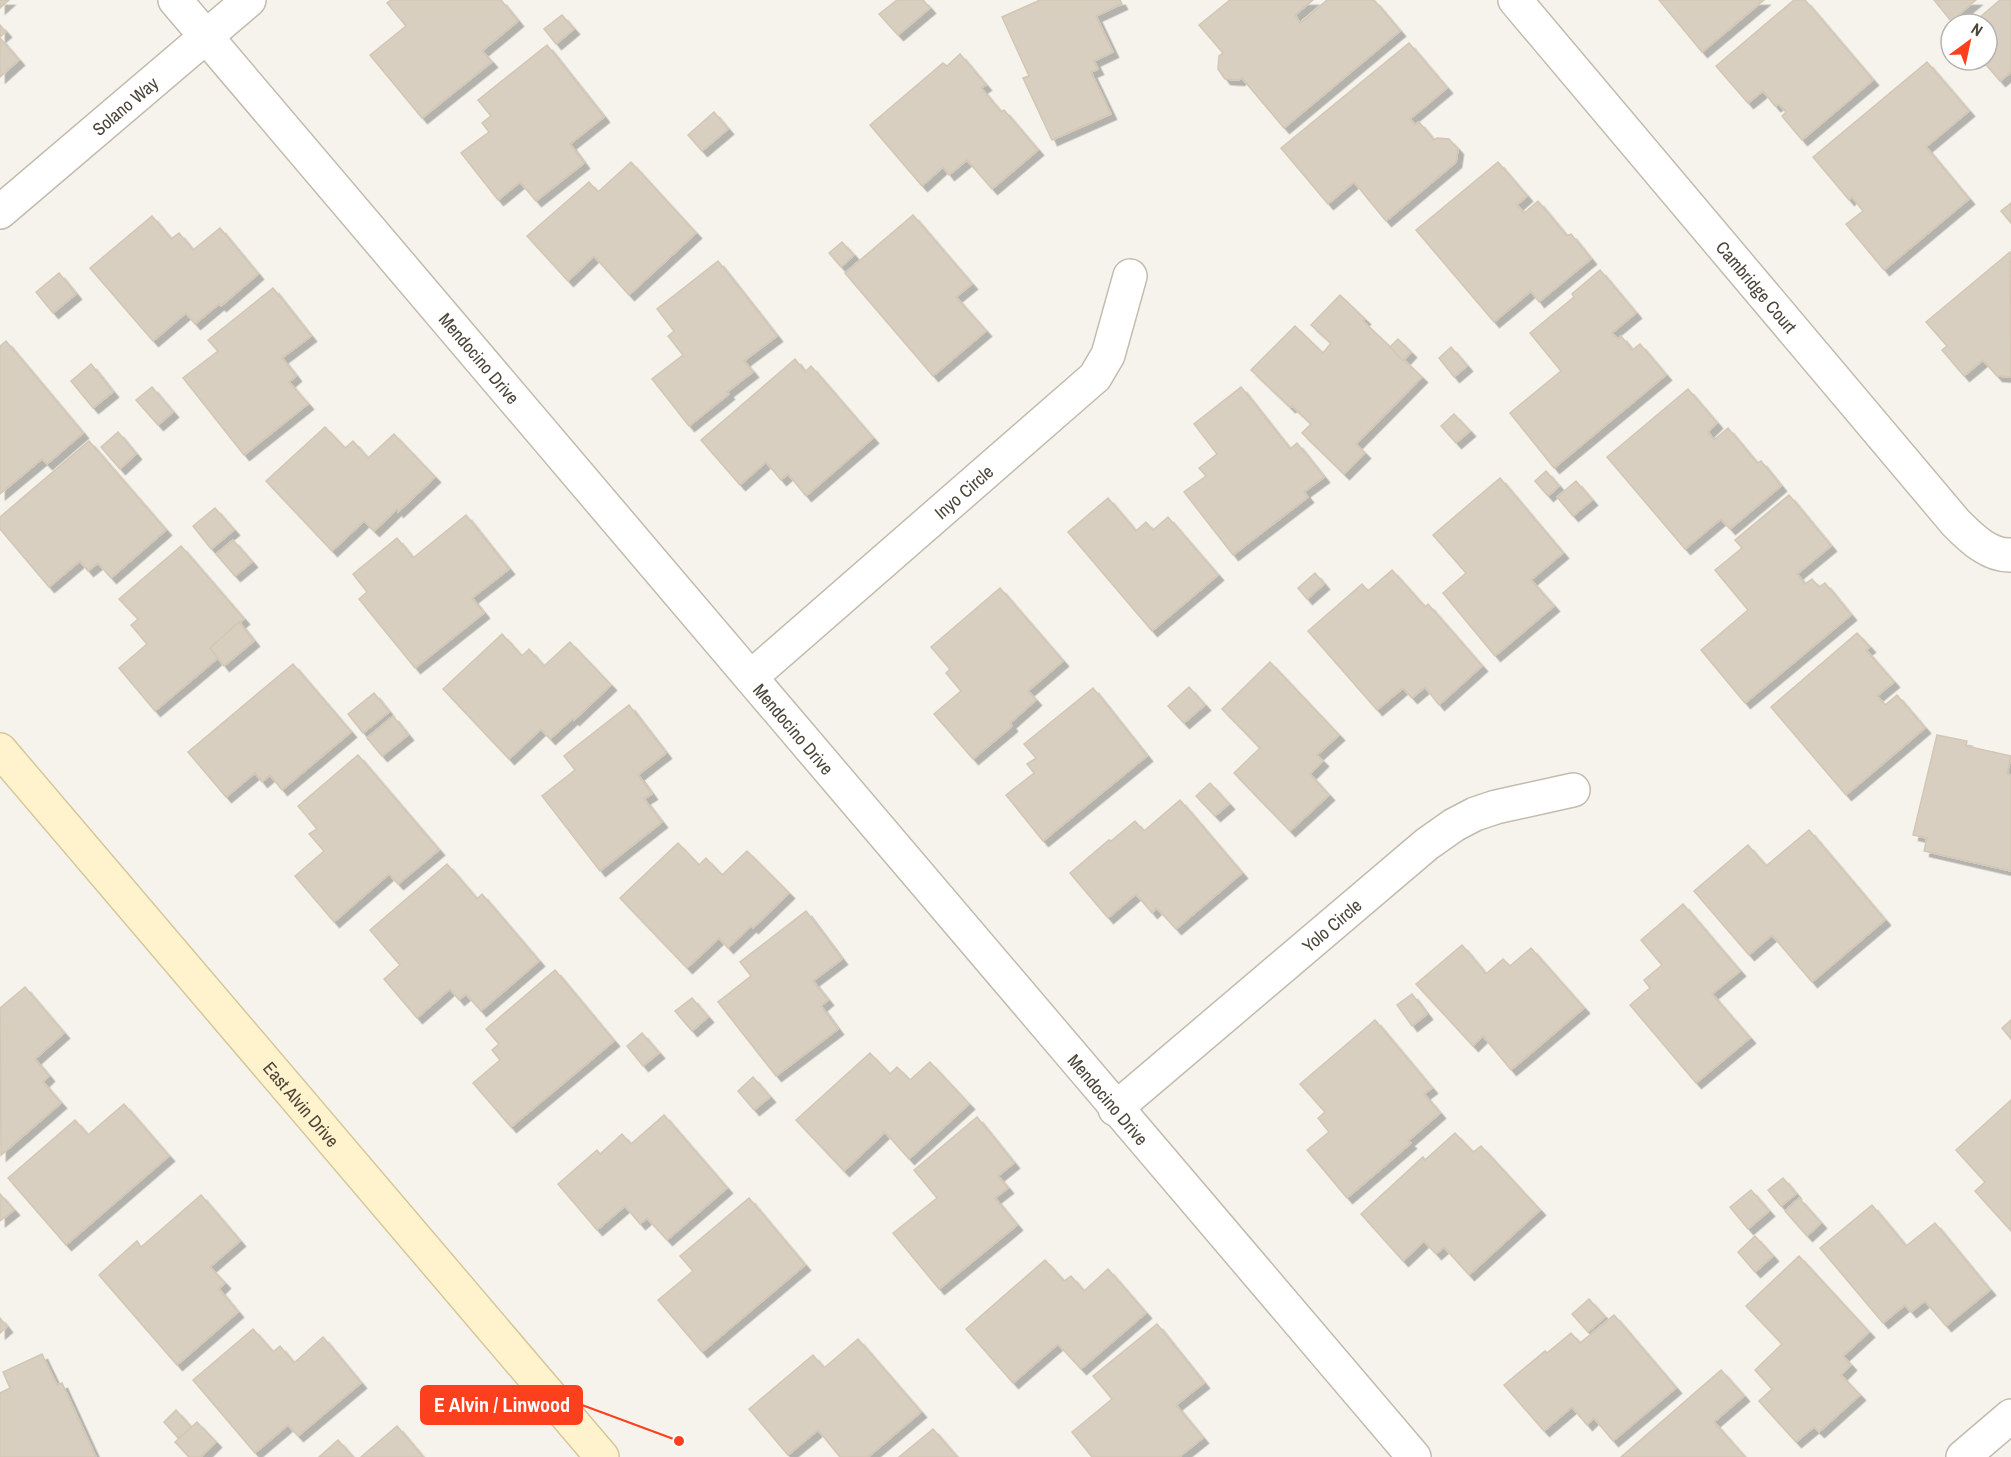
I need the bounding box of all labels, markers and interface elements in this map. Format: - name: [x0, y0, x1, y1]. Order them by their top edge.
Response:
- north arrow: [1939, 12, 1999, 72]
- text: N: [1967, 18, 1987, 41]
- street label: Solano Way: [87, 70, 164, 141]
- street label: Cambridge Court: [1711, 235, 1803, 338]
- street label: Mendocino Drive: [434, 307, 525, 409]
- street label: Inyo Circle: [929, 459, 998, 524]
- street label: Mendocino Drive: [748, 678, 840, 780]
- street label: Yolo Circle: [1296, 893, 1367, 958]
- street label: Mendocino Drive: [1062, 1048, 1154, 1150]
- street label: East Alvin Drive: [258, 1056, 345, 1152]
- callout: E Alvin / Linwood: [421, 1386, 582, 1424]
- text: E Alvin / Linwood: [434, 1391, 570, 1418]

